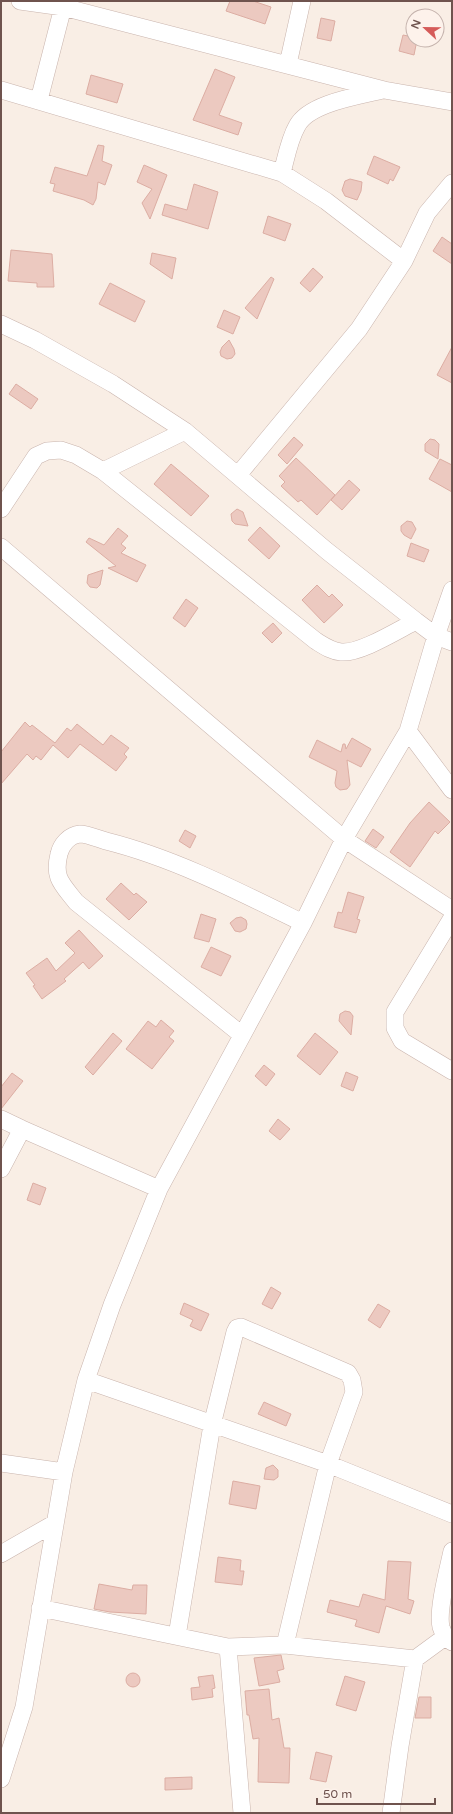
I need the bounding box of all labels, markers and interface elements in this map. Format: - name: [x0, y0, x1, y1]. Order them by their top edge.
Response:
- north arrow: [405, 8, 445, 48]
- text: N: [409, 18, 424, 31]
- scale bar: [317, 1780, 435, 1806]
- text: 50 m: [323, 1787, 352, 1801]

